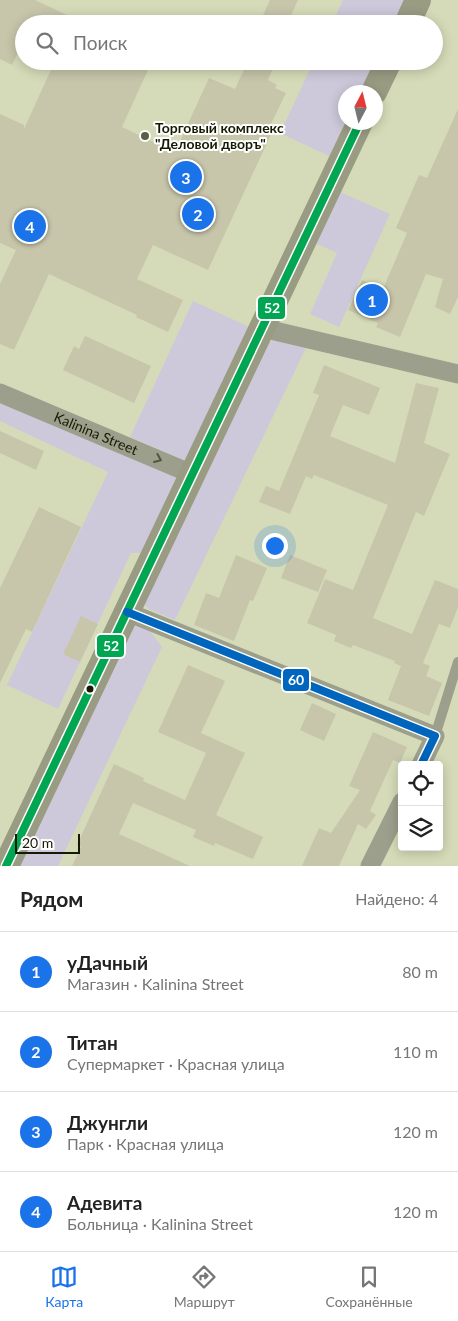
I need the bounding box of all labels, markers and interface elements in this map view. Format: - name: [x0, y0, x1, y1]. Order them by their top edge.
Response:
- search box: [15, 15, 443, 70]
- icon: search: [33, 29, 61, 57]
- text: Поиск: [73, 31, 127, 54]
- north arrow: [338, 85, 383, 130]
- place label: Торговый комплекс "Деловой дворъ": [155, 119, 284, 152]
- marker: Торговый комплекс "Деловой дворъ": [139, 130, 151, 142]
- pin: 3: [170, 158, 202, 196]
- pin: 2: [182, 195, 214, 233]
- pin: 4: [14, 207, 46, 245]
- pin: 1: [356, 281, 388, 319]
- line badge: 52: [257, 296, 286, 320]
- text: 52: [264, 299, 280, 316]
- street label: Kalinina Street: [52, 408, 140, 458]
- one-way arrow: [153, 453, 162, 463]
- your location: [262, 533, 288, 559]
- line badge: 52: [96, 634, 125, 658]
- text: 52: [103, 637, 119, 654]
- line badge: 60: [282, 668, 310, 692]
- text: 60: [288, 671, 304, 688]
- unlabelled marker: [85, 684, 95, 694]
- map controls: [398, 761, 443, 851]
- button: locate: [398, 761, 443, 806]
- button: layers: [398, 806, 443, 851]
- scale bar: [15, 831, 80, 854]
- text: 20 m: [22, 834, 53, 851]
- text: Рядом: [20, 886, 83, 911]
- text: Найдено: 4: [355, 889, 438, 908]
- text: уДачный: [67, 951, 148, 974]
- text: 1: [31, 962, 41, 981]
- text: 80 m: [402, 962, 438, 981]
- text: Магазин · Kalinina Street: [67, 974, 244, 993]
- text: Титан: [67, 1031, 118, 1054]
- text: 2: [31, 1042, 41, 1061]
- text: 110 m: [393, 1042, 438, 1061]
- text: Супермаркет · Красная улица: [67, 1054, 285, 1073]
- text: Джунгли: [67, 1111, 148, 1134]
- text: 3: [31, 1122, 41, 1141]
- text: 120 m: [393, 1122, 438, 1141]
- text: Парк · Красная улица: [67, 1134, 224, 1153]
- text: Адевита: [67, 1191, 142, 1214]
- text: 4: [31, 1202, 41, 1221]
- text: 120 m: [393, 1202, 438, 1221]
- text: Больница · Kalinina Street: [67, 1214, 253, 1233]
- tab: Карта: [45, 1263, 83, 1310]
- tab: Маршрут: [174, 1263, 235, 1310]
- tab: Сохранённые: [326, 1263, 413, 1310]

